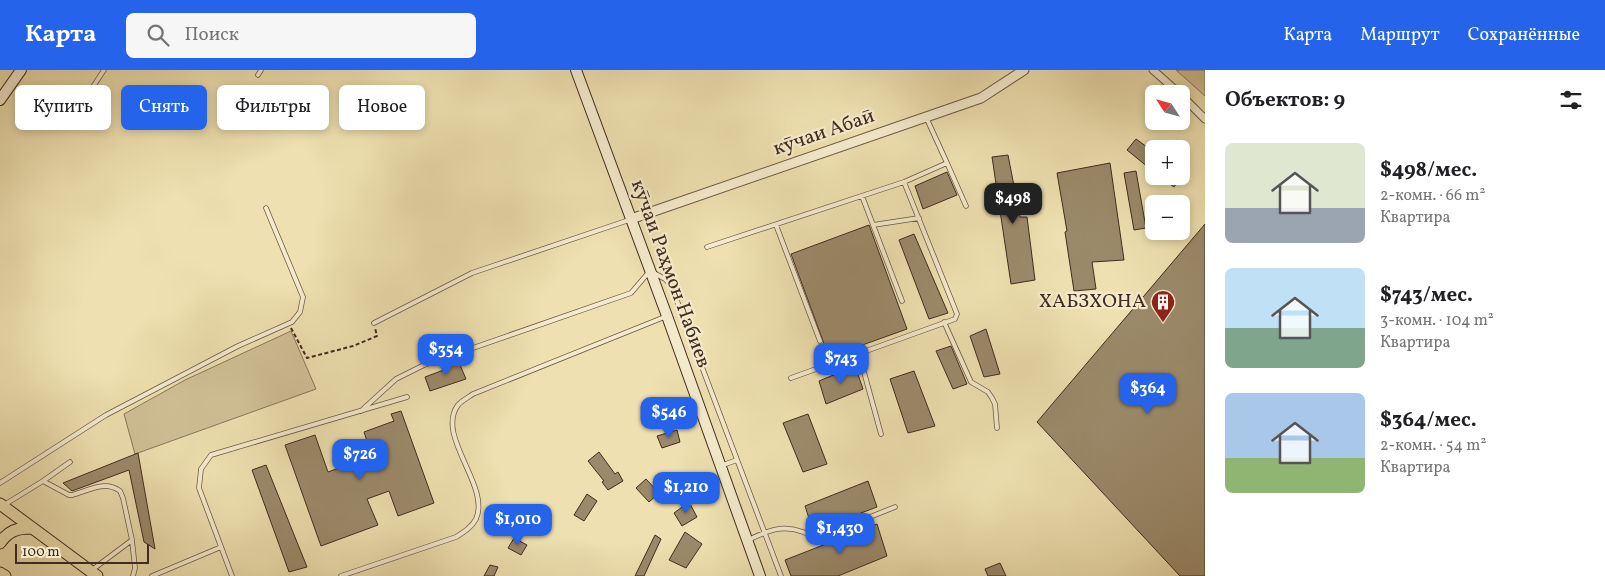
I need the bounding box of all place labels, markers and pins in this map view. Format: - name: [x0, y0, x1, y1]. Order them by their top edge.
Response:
- pin: $498: [983, 182, 1043, 225]
- place label: ХАБЗХОНА: [1039, 288, 1146, 316]
- building icon: ХАБЗХОНА: [1150, 289, 1176, 323]
- pin: $354: [416, 334, 476, 376]
- pin: $743: [811, 342, 871, 385]
- pin: $364: [1118, 372, 1178, 415]
- pin: $546: [639, 396, 699, 439]
- pin: $726: [330, 438, 390, 481]
- pin: $1,210: [645, 472, 727, 514]
- pin: $1,010: [477, 504, 559, 546]
- pin: $1,430: [799, 512, 881, 555]

